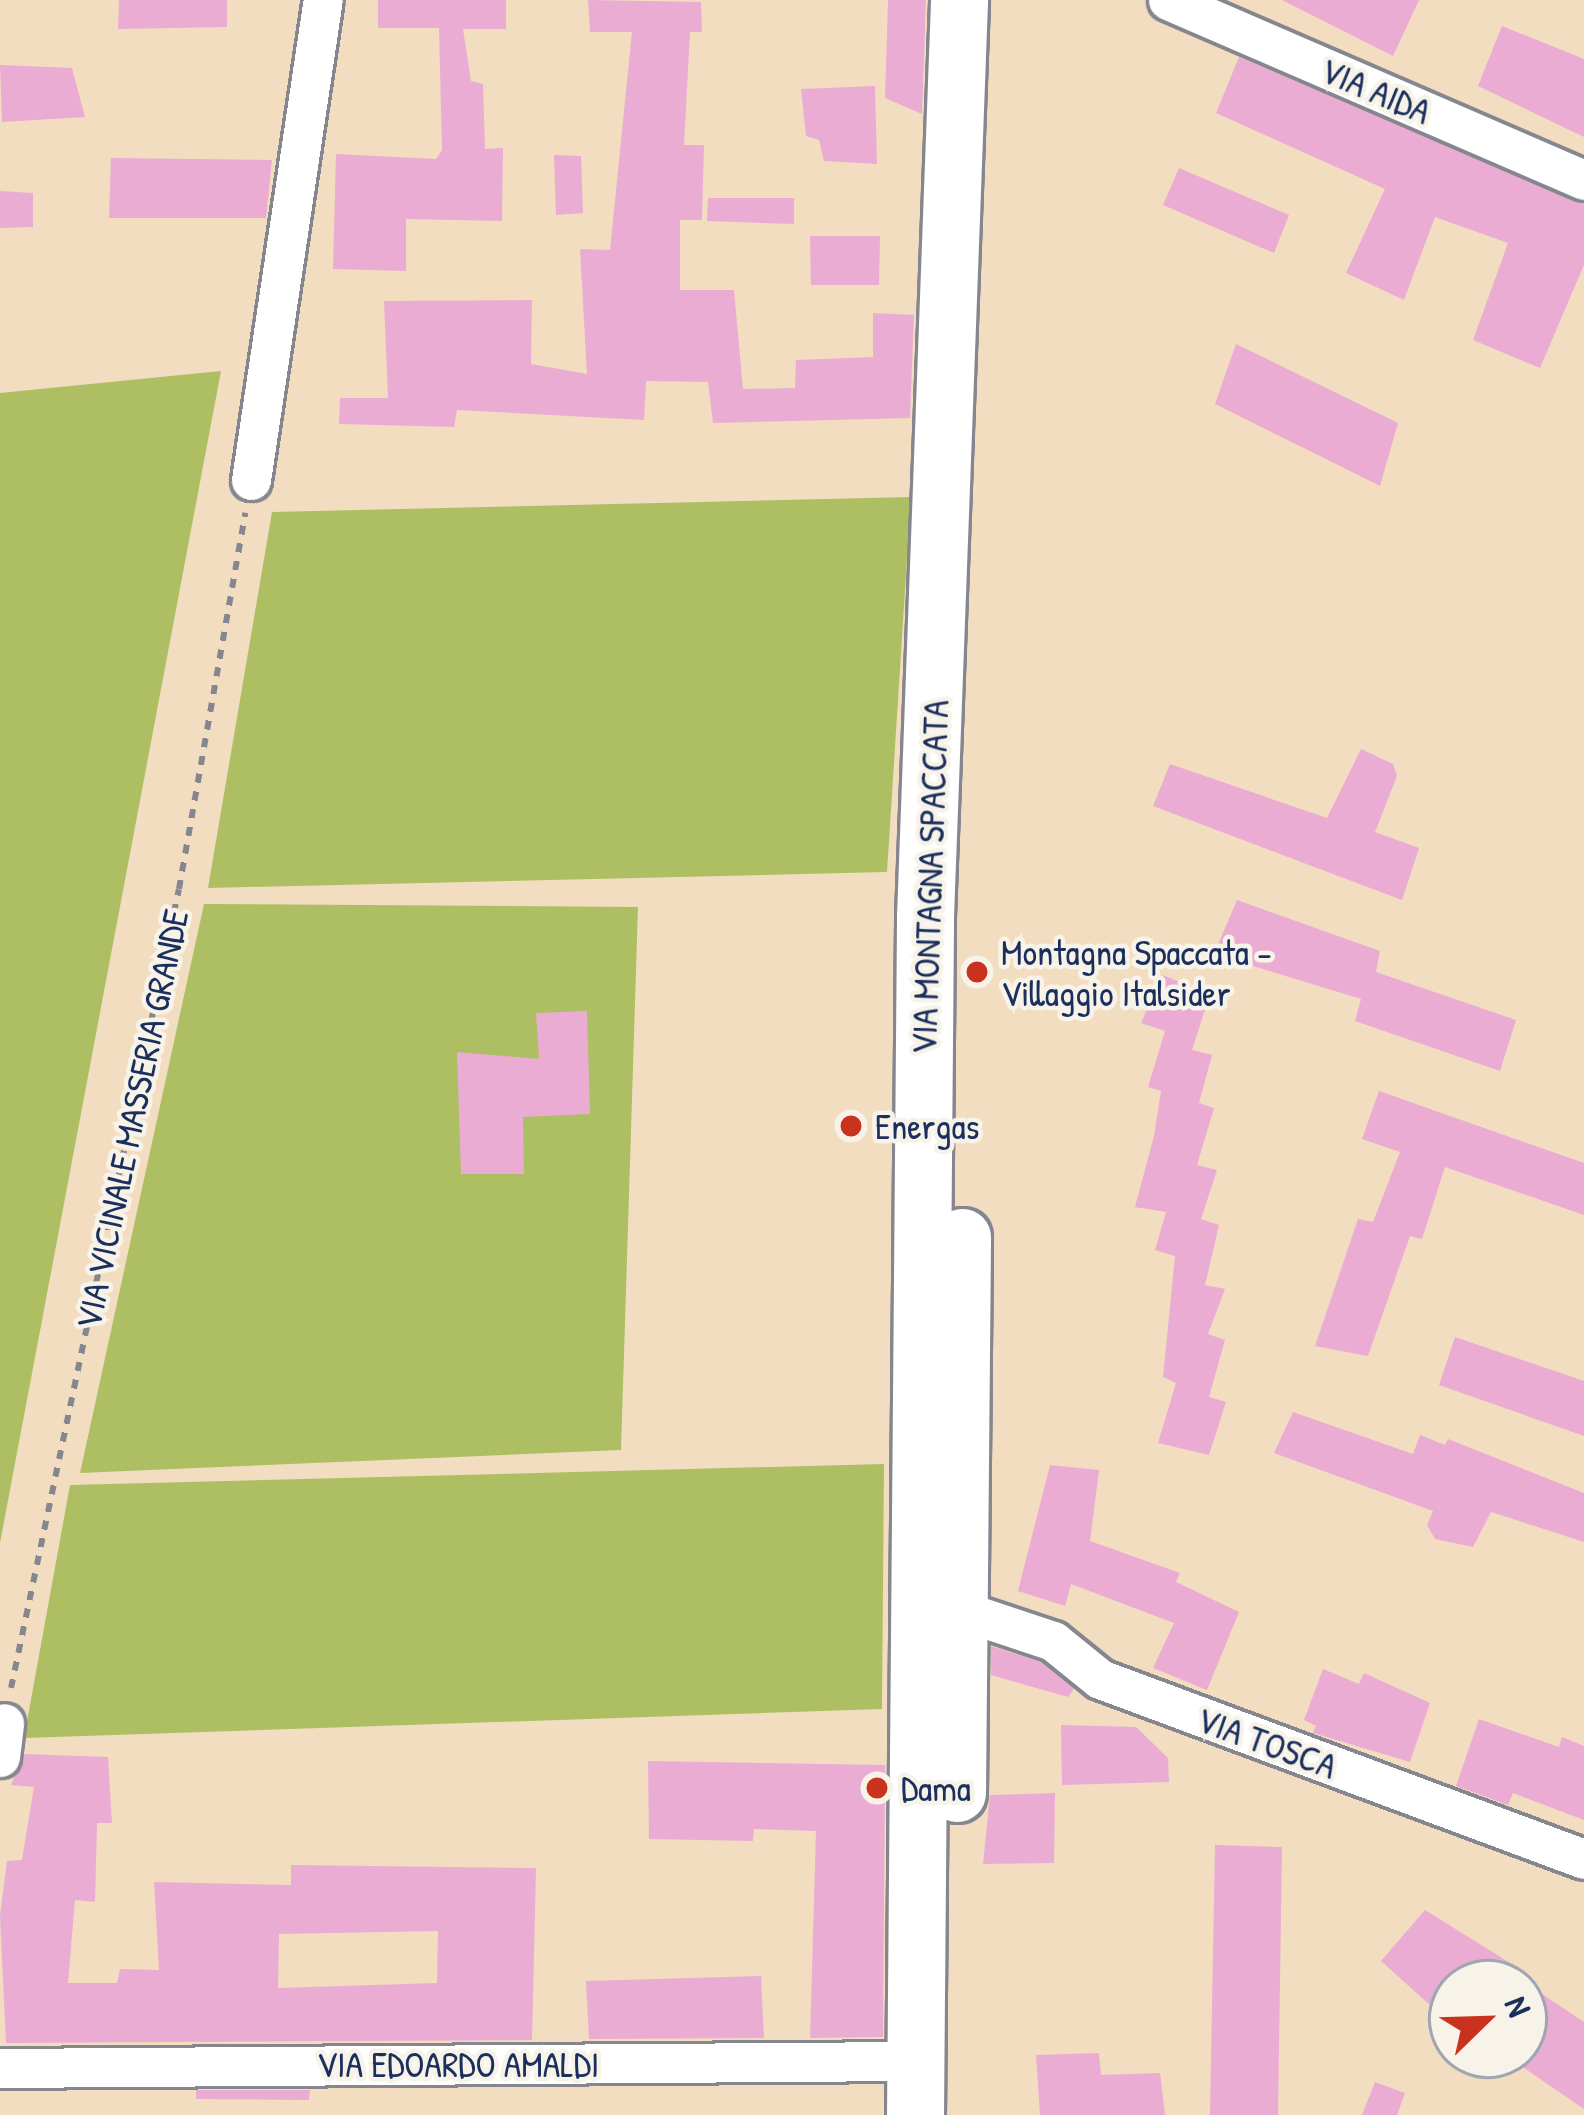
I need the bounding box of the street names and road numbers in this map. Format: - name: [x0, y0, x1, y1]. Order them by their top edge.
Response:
- street label: VIA AIDA: [1315, 48, 1437, 132]
- street label: VIA MONTAGNA SPACCATA: [901, 699, 957, 1055]
- street label: VIA VICINALE MASSERIA GRANDE: [65, 905, 197, 1333]
- street label: VIA TOSCA: [1191, 1697, 1343, 1787]
- street label: VIA EDOARDO AMALDI: [317, 2042, 599, 2086]

